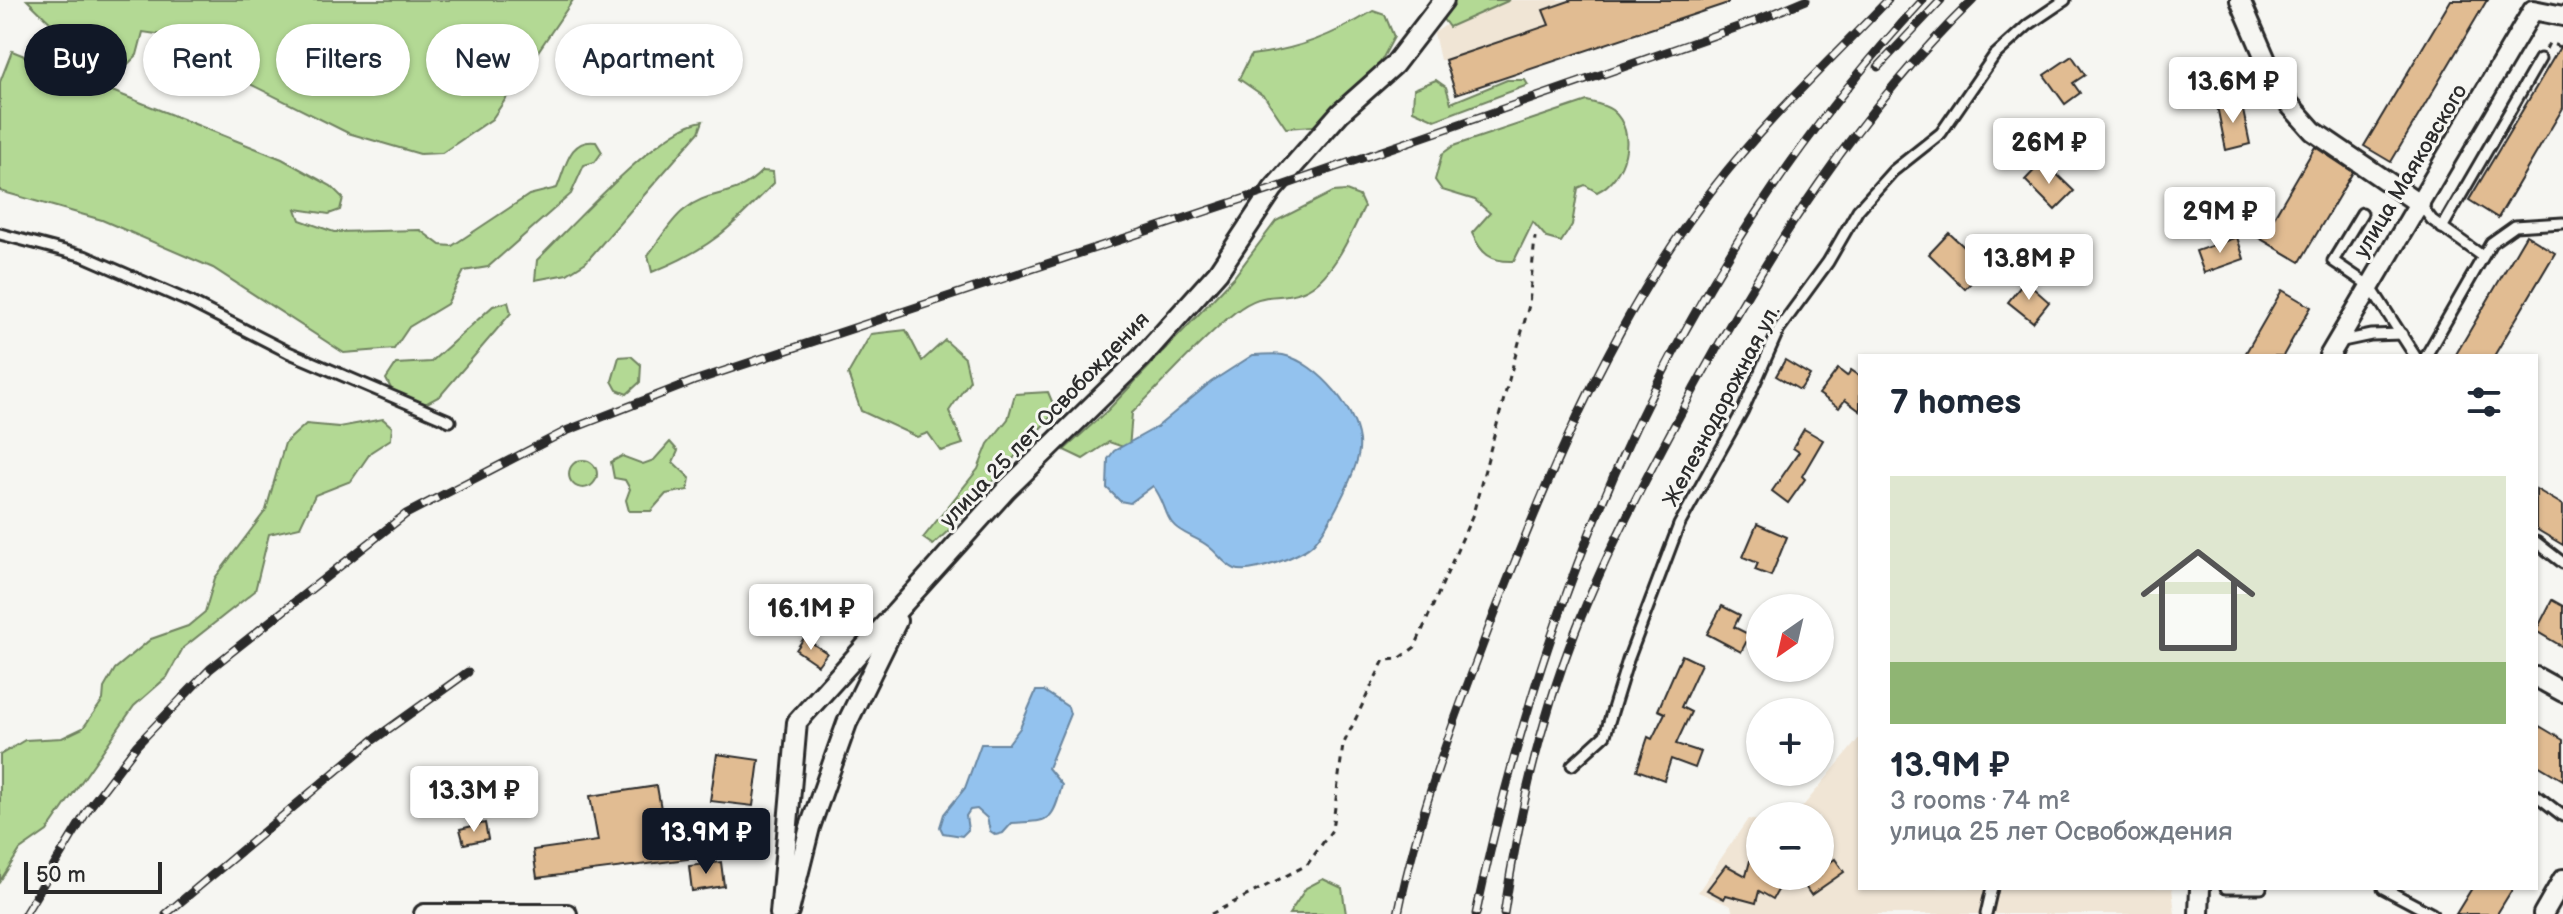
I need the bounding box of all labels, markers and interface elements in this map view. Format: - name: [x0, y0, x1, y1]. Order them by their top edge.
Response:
- chip: Buy: [24, 24, 127, 96]
- chip: Rent: [143, 24, 260, 96]
- chip: Filters: [276, 24, 410, 96]
- chip: New: [426, 24, 539, 96]
- chip: Apartment: [555, 24, 743, 96]
- pin: 13.6M ₽: [2159, 57, 2307, 125]
- text: 13.6M ₽: [2187, 67, 2279, 98]
- street label: улица Маяковского: [2348, 79, 2474, 263]
- pin: 26M ₽: [1993, 118, 2105, 186]
- text: 26M ₽: [2011, 128, 2087, 159]
- pin: 29M ₽: [2164, 187, 2276, 255]
- text: 29M ₽: [2182, 197, 2258, 228]
- pin: 13.8M ₽: [1955, 234, 2103, 302]
- text: 13.8M ₽: [1983, 244, 2075, 275]
- street label: Железнодорожная ул.: [1657, 301, 1787, 511]
- street label: улица 25 лет Освобождения: [935, 306, 1155, 534]
- icon: filters: [2462, 380, 2506, 424]
- text: 7 homes: [1890, 382, 2021, 423]
- icon: home: [2126, 528, 2270, 672]
- pin: 16.1M ₽: [737, 584, 885, 652]
- text: 16.1M ₽: [767, 594, 855, 625]
- north arrow: [1746, 594, 1834, 682]
- map controls: [1746, 594, 1834, 890]
- button: +: [1746, 698, 1834, 786]
- text: 13.9M ₽: [1890, 745, 2010, 786]
- pin: 13.3M ₽: [400, 766, 548, 834]
- text: 13.3M ₽: [428, 776, 520, 807]
- text: 3 rooms · 74 m²: [1890, 786, 2070, 817]
- button: −: [1746, 802, 1834, 890]
- pin: 13.9M ₽: [632, 808, 780, 876]
- text: улица 25 лет Освобождения: [1890, 817, 2233, 848]
- text: 13.9M ₽: [660, 818, 752, 849]
- scale bar: [24, 858, 162, 894]
- text: 50 m: [36, 862, 86, 889]

